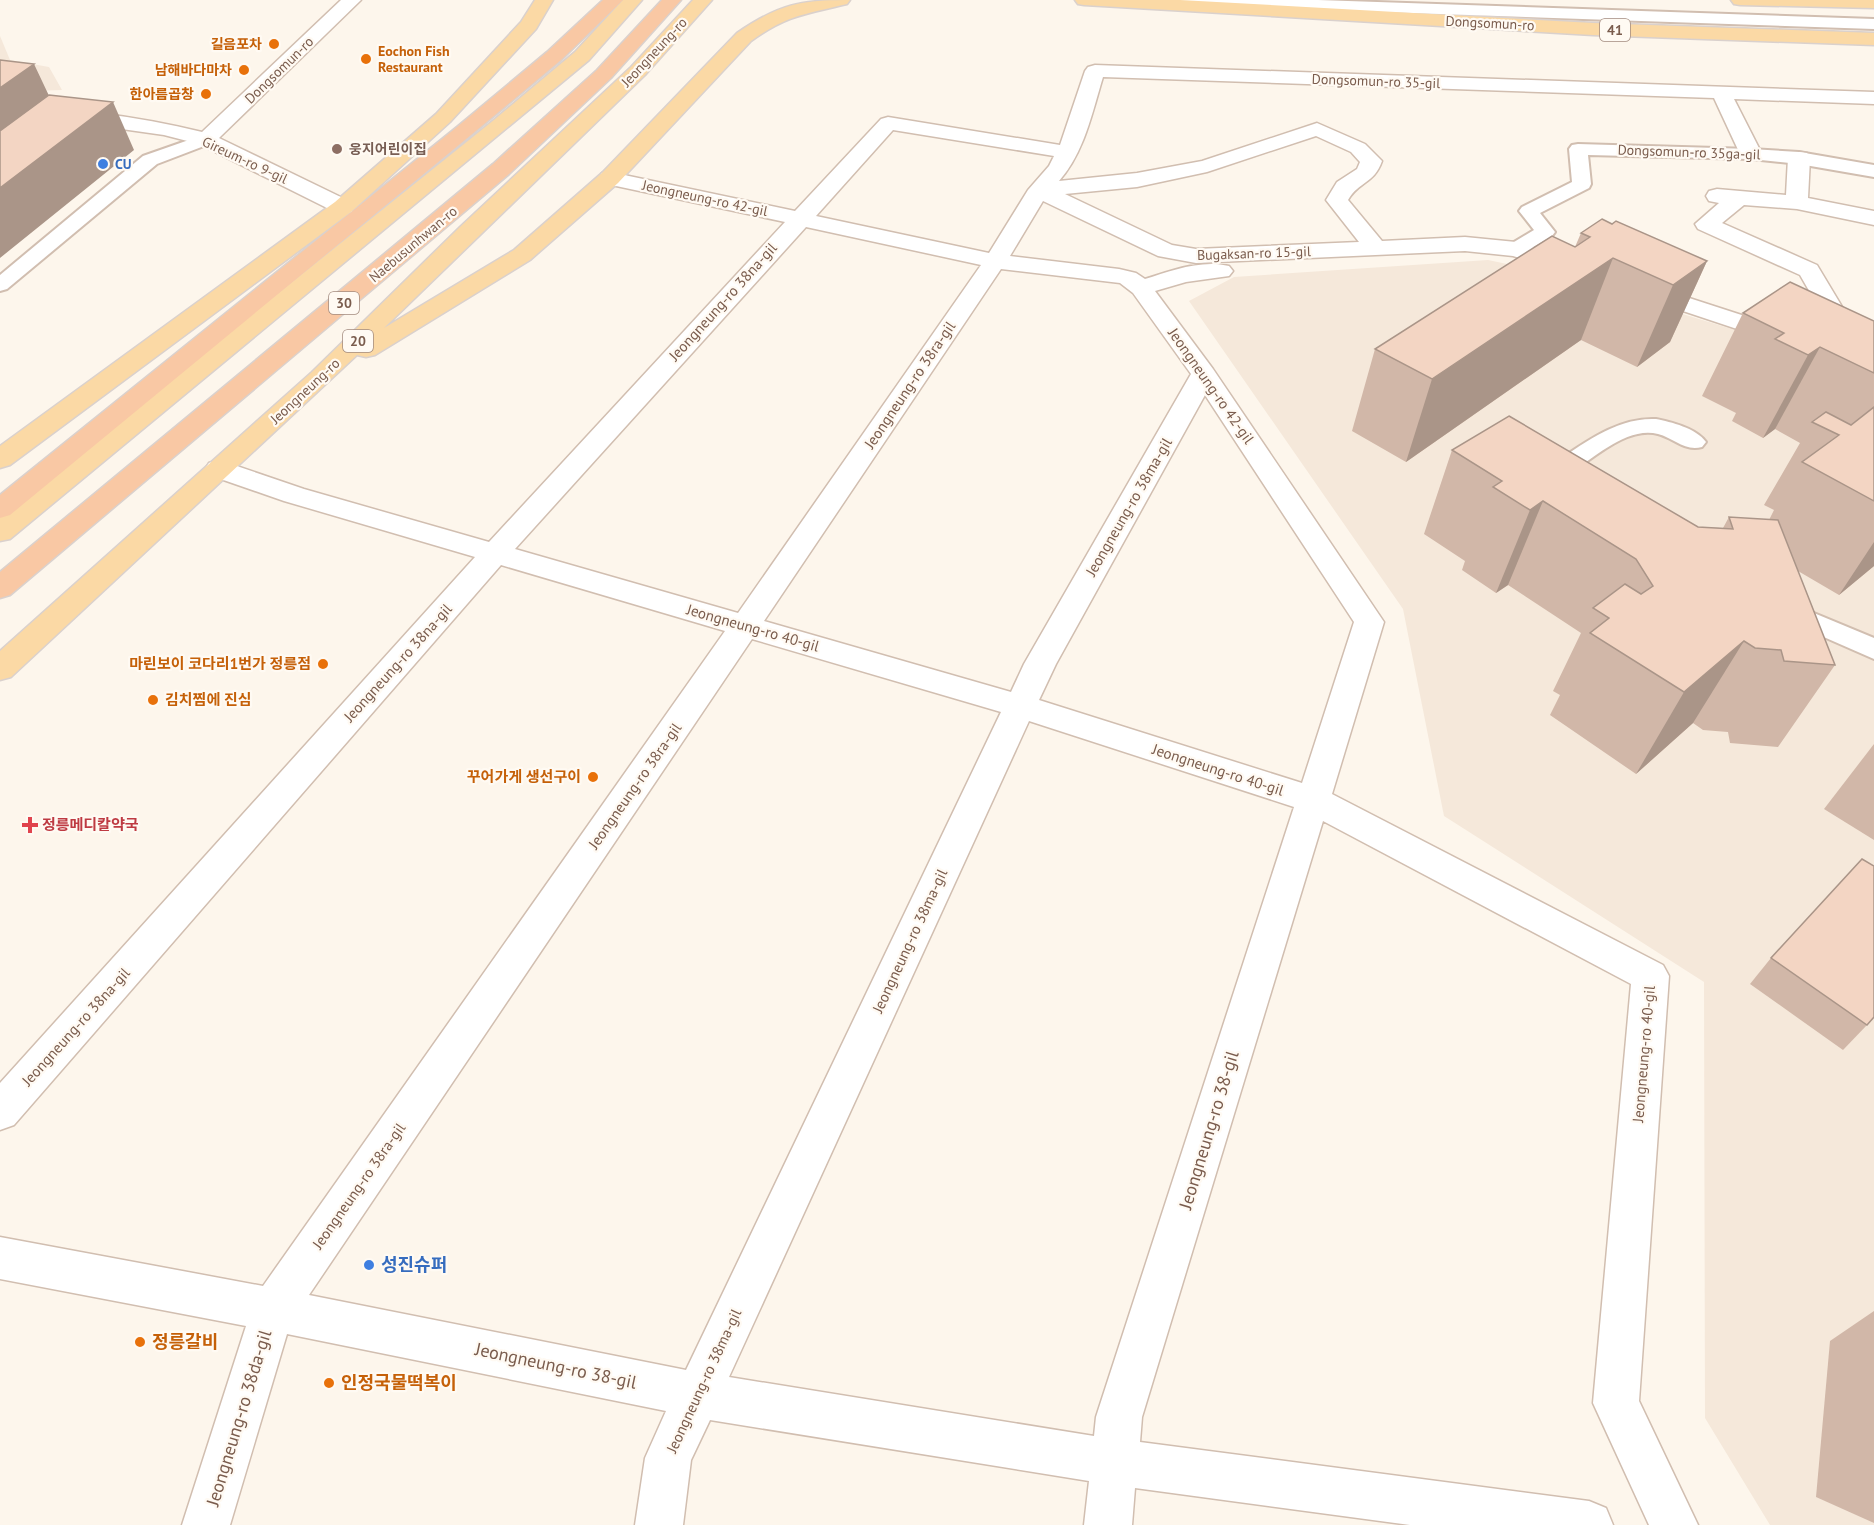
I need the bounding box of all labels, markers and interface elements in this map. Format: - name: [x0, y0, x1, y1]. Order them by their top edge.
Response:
- street label: Dongsomun-ro: [1445, 12, 1535, 34]
- street label: Jeongneung-ro: [617, 13, 691, 91]
- road number: 41: [1600, 19, 1630, 41]
- street label: Dongsomun-ro: [241, 33, 317, 107]
- place label: 길음포차: [210, 35, 262, 53]
- marker: 길음포차: [267, 37, 281, 51]
- place label: Eochon Fish Restaurant: [378, 42, 450, 76]
- marker: Eochon Fish Restaurant: [359, 52, 373, 66]
- place label: 남해바다마차: [155, 61, 232, 79]
- marker: 남해바다마차: [237, 63, 251, 77]
- street label: Dongsomun-ro 35-gil: [1311, 70, 1441, 92]
- place label: 한아름곱창: [130, 85, 194, 103]
- marker: 한아름곱창: [199, 87, 213, 101]
- street label: Gireum-ro 9-gil: [199, 132, 291, 188]
- place label: 웅지어린이집: [349, 140, 426, 158]
- street label: Dongsomun-ro 35ga-gil: [1617, 141, 1761, 163]
- marker: 웅지어린이집: [330, 142, 344, 156]
- place label: CU: [115, 155, 132, 173]
- marker: CU: [96, 157, 110, 171]
- street label: Jeongneung-ro 42-gil: [640, 176, 769, 220]
- street label: Naebusunhwan-ro: [365, 202, 461, 286]
- street label: Jeongneung-ro 38na-gil: [664, 238, 781, 365]
- street label: Bugaksan-ro 15-gil: [1197, 242, 1311, 264]
- road number: 30: [329, 292, 359, 314]
- street label: Jeongneung-ro 38ra-gil: [859, 317, 960, 453]
- street label: Jeongneung-ro 42-gil: [1164, 323, 1259, 448]
- road number: 20: [343, 330, 373, 352]
- street label: Jeongneung-ro: [266, 354, 344, 428]
- street label: Jeongneung-ro 38ma-gil: [1081, 434, 1176, 580]
- street label: Jeongneung-ro 38na-gil: [339, 599, 456, 726]
- street label: Jeongneung-ro 40-gil: [684, 599, 822, 656]
- place label: 마린보이 코다리1번가 정릉점: [129, 654, 311, 673]
- marker: 마린보이 코다리1번가 정릉점: [316, 657, 330, 671]
- place label: 김치찜에 진심: [165, 690, 252, 709]
- marker: 김치찜에 진심: [146, 693, 160, 707]
- street label: Jeongneung-ro 38ra-gil: [583, 718, 686, 853]
- street label: Jeongneung-ro 40-gil: [1149, 739, 1287, 800]
- place label: 꾸어가게 생선구이: [467, 767, 581, 786]
- marker: 꾸어가게 생선구이: [586, 770, 600, 784]
- place label: 정릉메디칼약국: [42, 815, 139, 834]
- marker: 정릉메디칼약국: [23, 818, 37, 832]
- street label: Jeongneung-ro 38ma-gil: [867, 865, 952, 1017]
- street label: Jeongneung-ro 38na-gil: [17, 963, 134, 1090]
- street label: Jeongneung-ro 40-gil: [1628, 984, 1659, 1124]
- street label: Jeongneung-ro 38-gil: [1173, 1047, 1244, 1213]
- street label: Jeongneung-ro 38ra-gil: [307, 1118, 410, 1253]
- place label: 성진슈퍼: [381, 1253, 447, 1276]
- marker: 성진슈퍼: [362, 1258, 376, 1272]
- street label: Jeongneung-ro 38ma-gil: [661, 1305, 746, 1457]
- street label: Jeongneung-ro 38da-gil: [200, 1326, 276, 1510]
- place label: 정릉갈비: [152, 1330, 218, 1353]
- marker: 정릉갈비: [133, 1335, 147, 1349]
- street label: Jeongneung-ro 38-gil: [472, 1337, 640, 1394]
- place label: 인정국물떡복이: [341, 1371, 457, 1394]
- marker: 인정국물떡복이: [322, 1376, 336, 1390]

